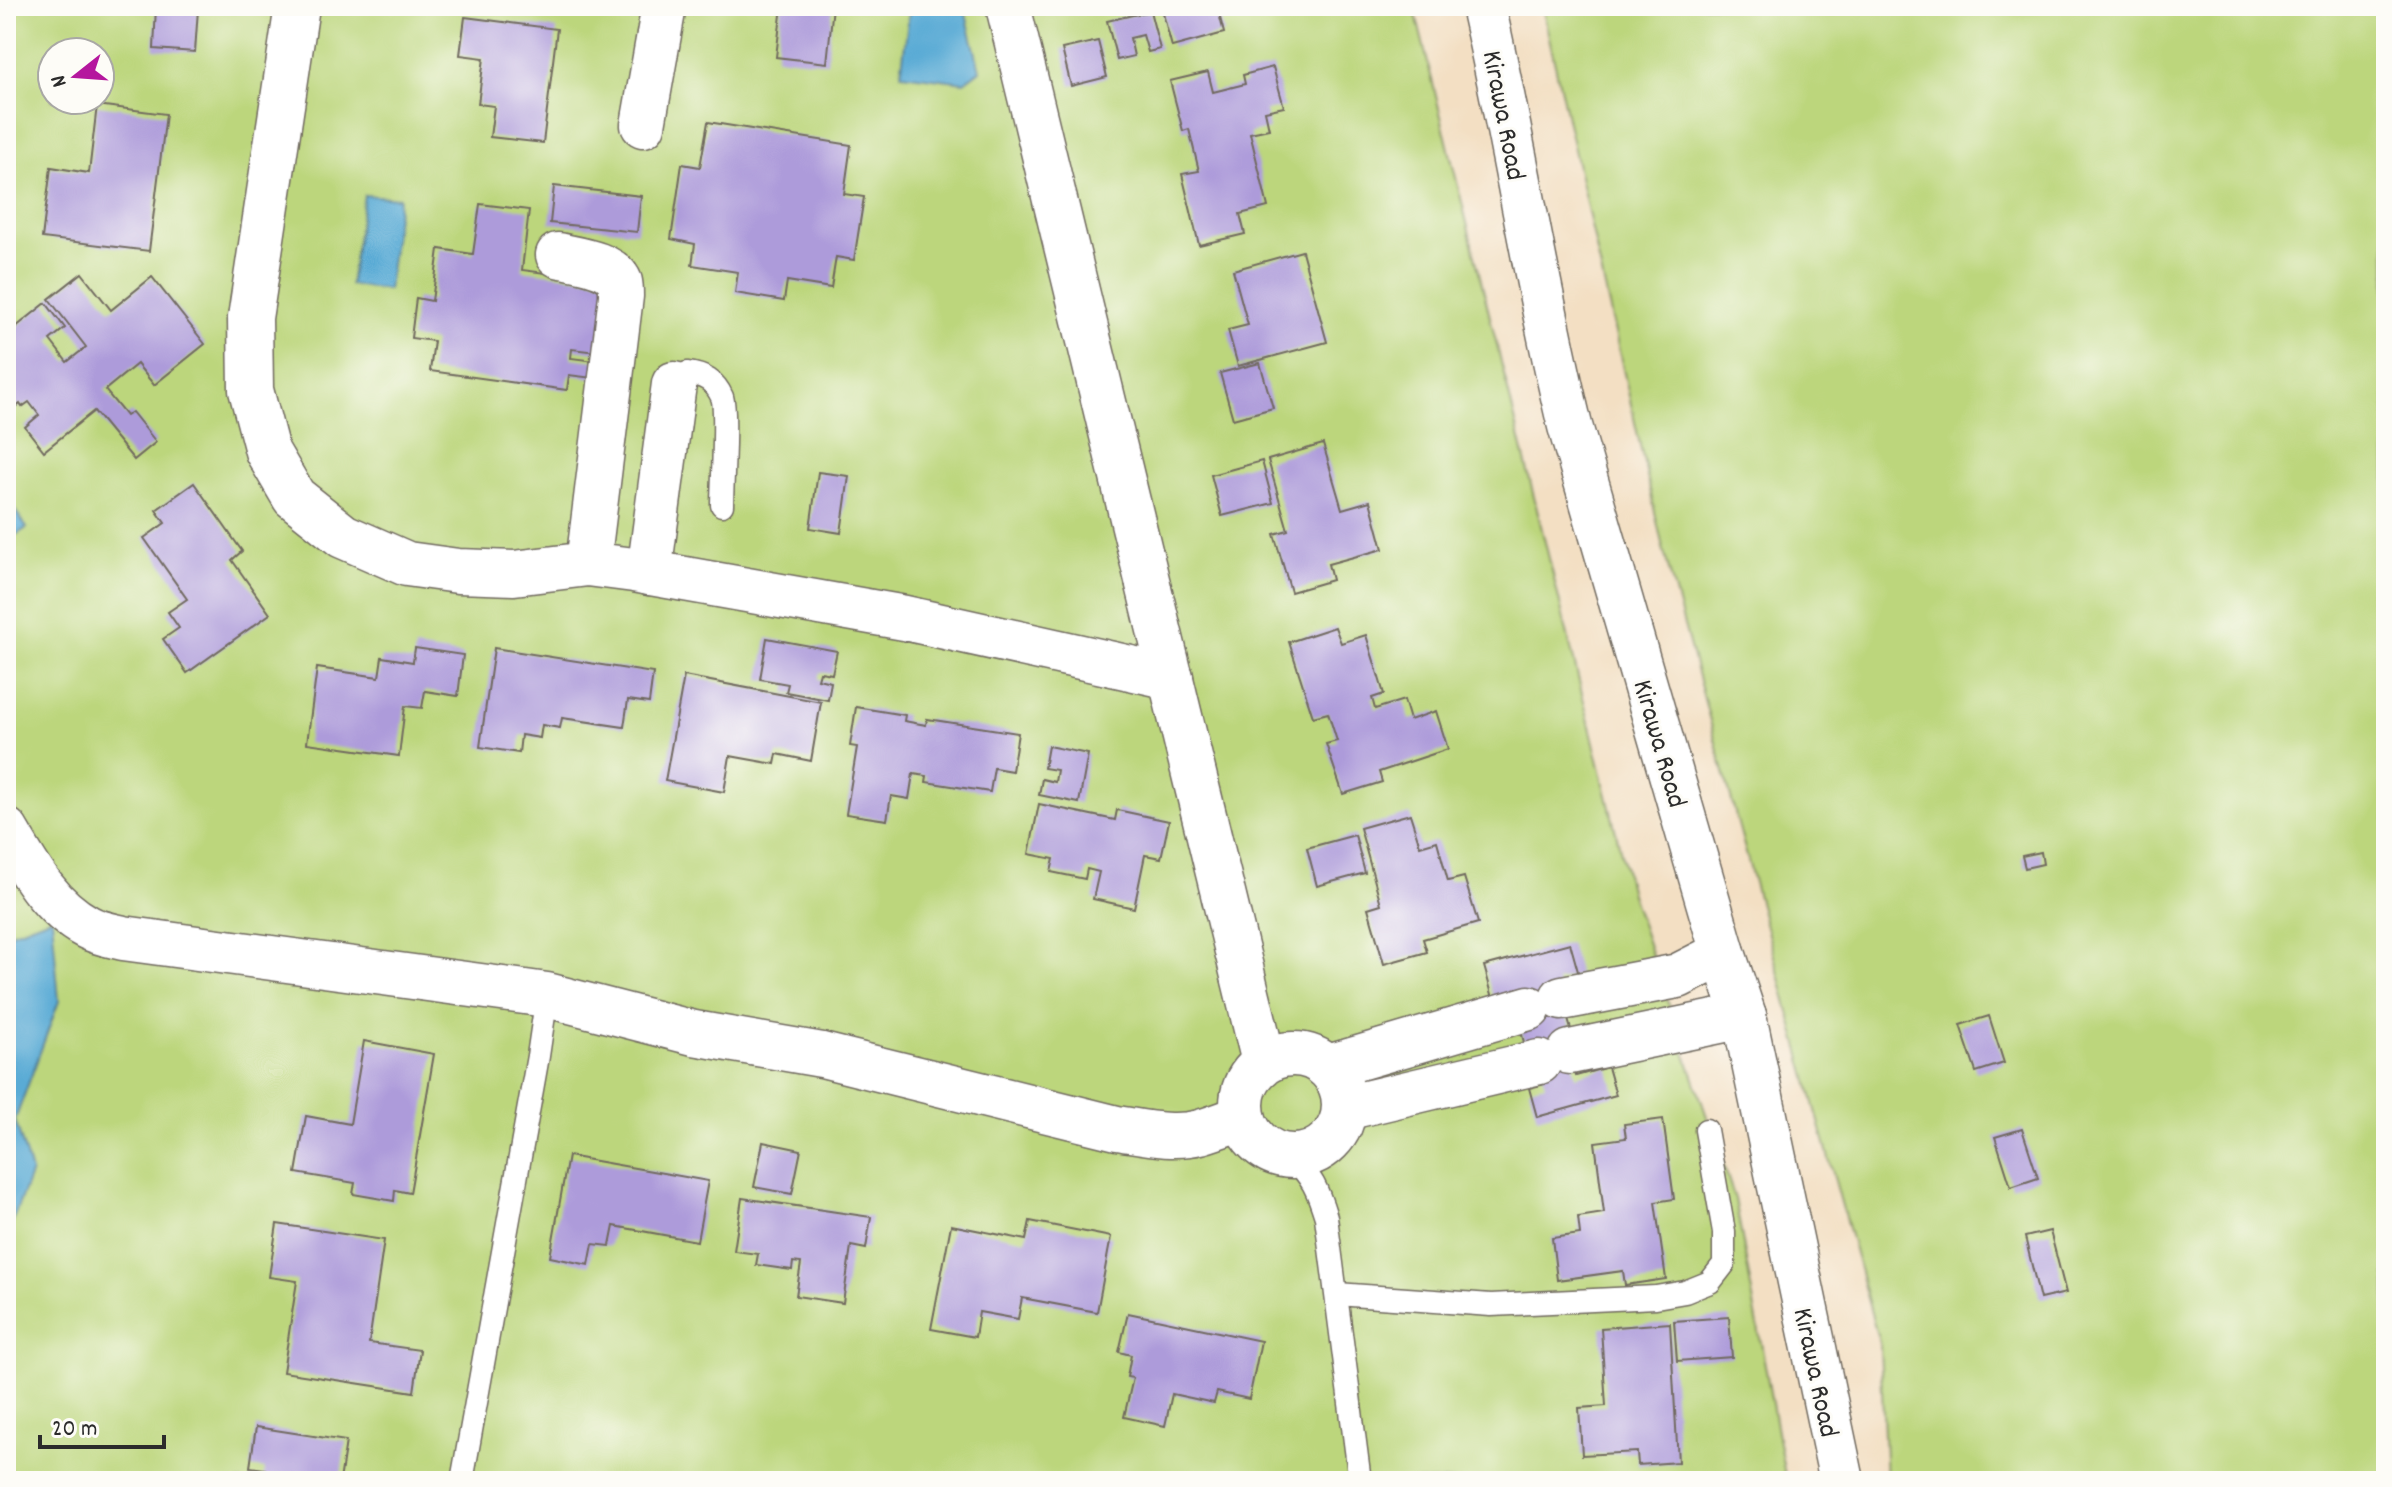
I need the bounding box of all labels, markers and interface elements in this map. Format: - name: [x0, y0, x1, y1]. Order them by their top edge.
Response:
- north arrow: [36, 36, 116, 116]
- street label: Kirawa Road: [1469, 48, 1533, 184]
- text: N: [44, 71, 77, 91]
- street label: Kirawa Road: [1620, 676, 1695, 813]
- street label: Kirawa Road: [1780, 1305, 1846, 1442]
- scale bar: [40, 1399, 164, 1449]
- text: 20 m: [52, 1413, 98, 1447]

